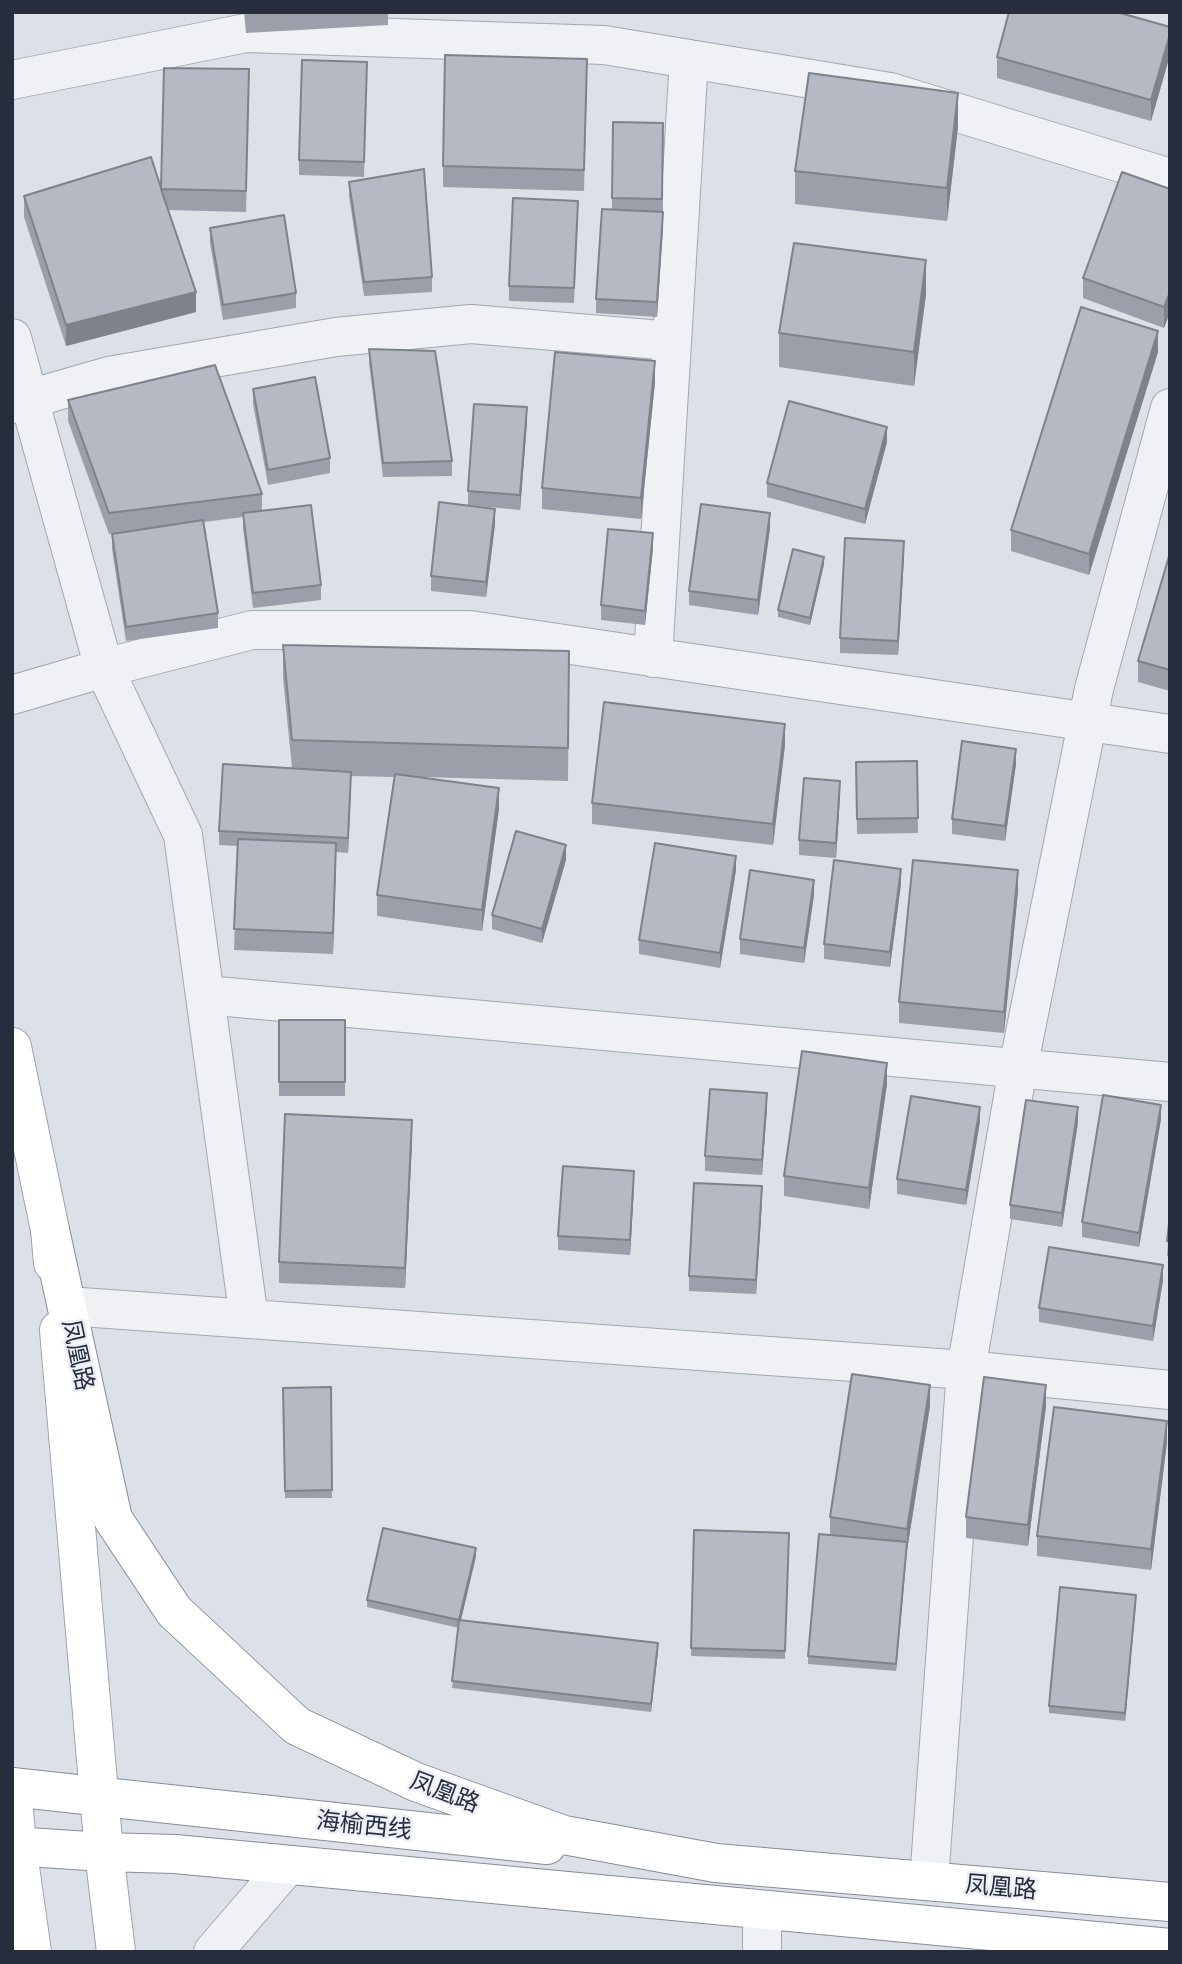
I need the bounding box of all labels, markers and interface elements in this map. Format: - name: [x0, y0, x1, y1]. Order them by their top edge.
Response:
- street label: 凤凰路: [56, 1317, 100, 1393]
- street label: 凤凰路: [406, 1766, 484, 1818]
- street label: 海榆西线: [315, 1806, 413, 1844]
- street label: 凤凰路: [964, 1870, 1038, 1904]

